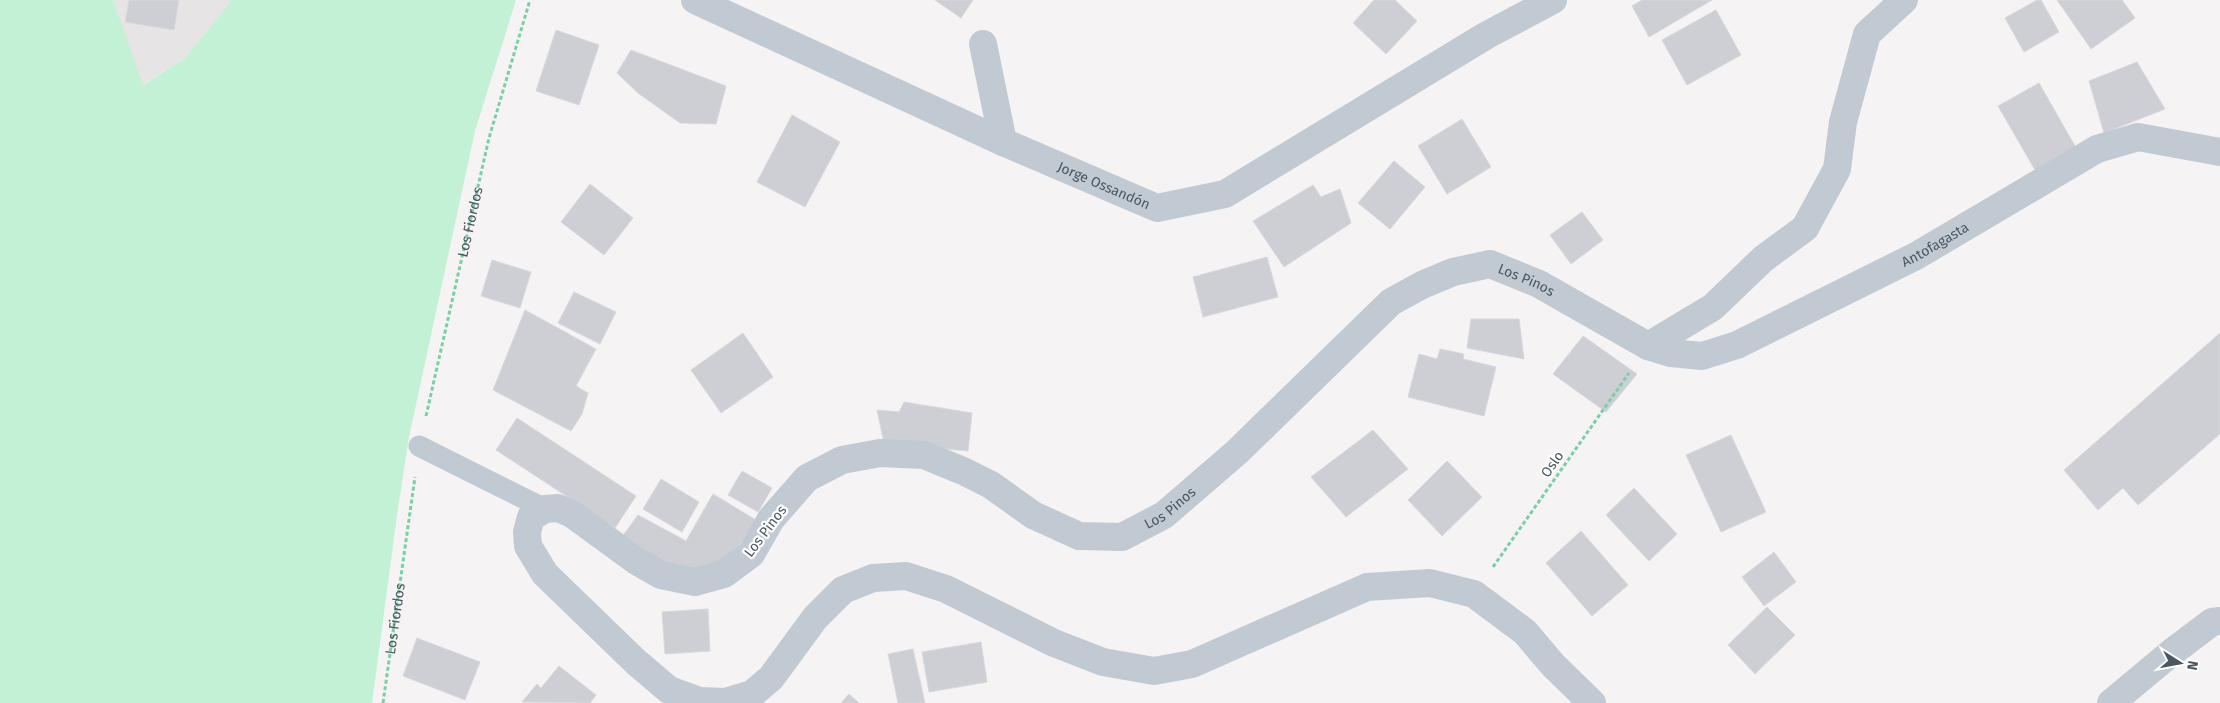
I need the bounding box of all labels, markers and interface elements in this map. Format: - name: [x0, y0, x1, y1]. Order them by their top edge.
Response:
- street label: Jorge Ossandón: [1055, 158, 1153, 213]
- street label: Los Fiordos: [454, 185, 487, 259]
- street label: Antofagasta: [1899, 219, 1972, 271]
- street label: Los Pinos: [1495, 260, 1558, 300]
- street label: Oslo: [1537, 448, 1568, 481]
- street label: Los Pinos: [1141, 483, 1200, 533]
- street label: Los Pinos: [741, 502, 791, 560]
- street label: Los Fiordos: [382, 582, 409, 656]
- north arrow: [2155, 638, 2205, 688]
- text: N: [2183, 659, 2202, 672]

